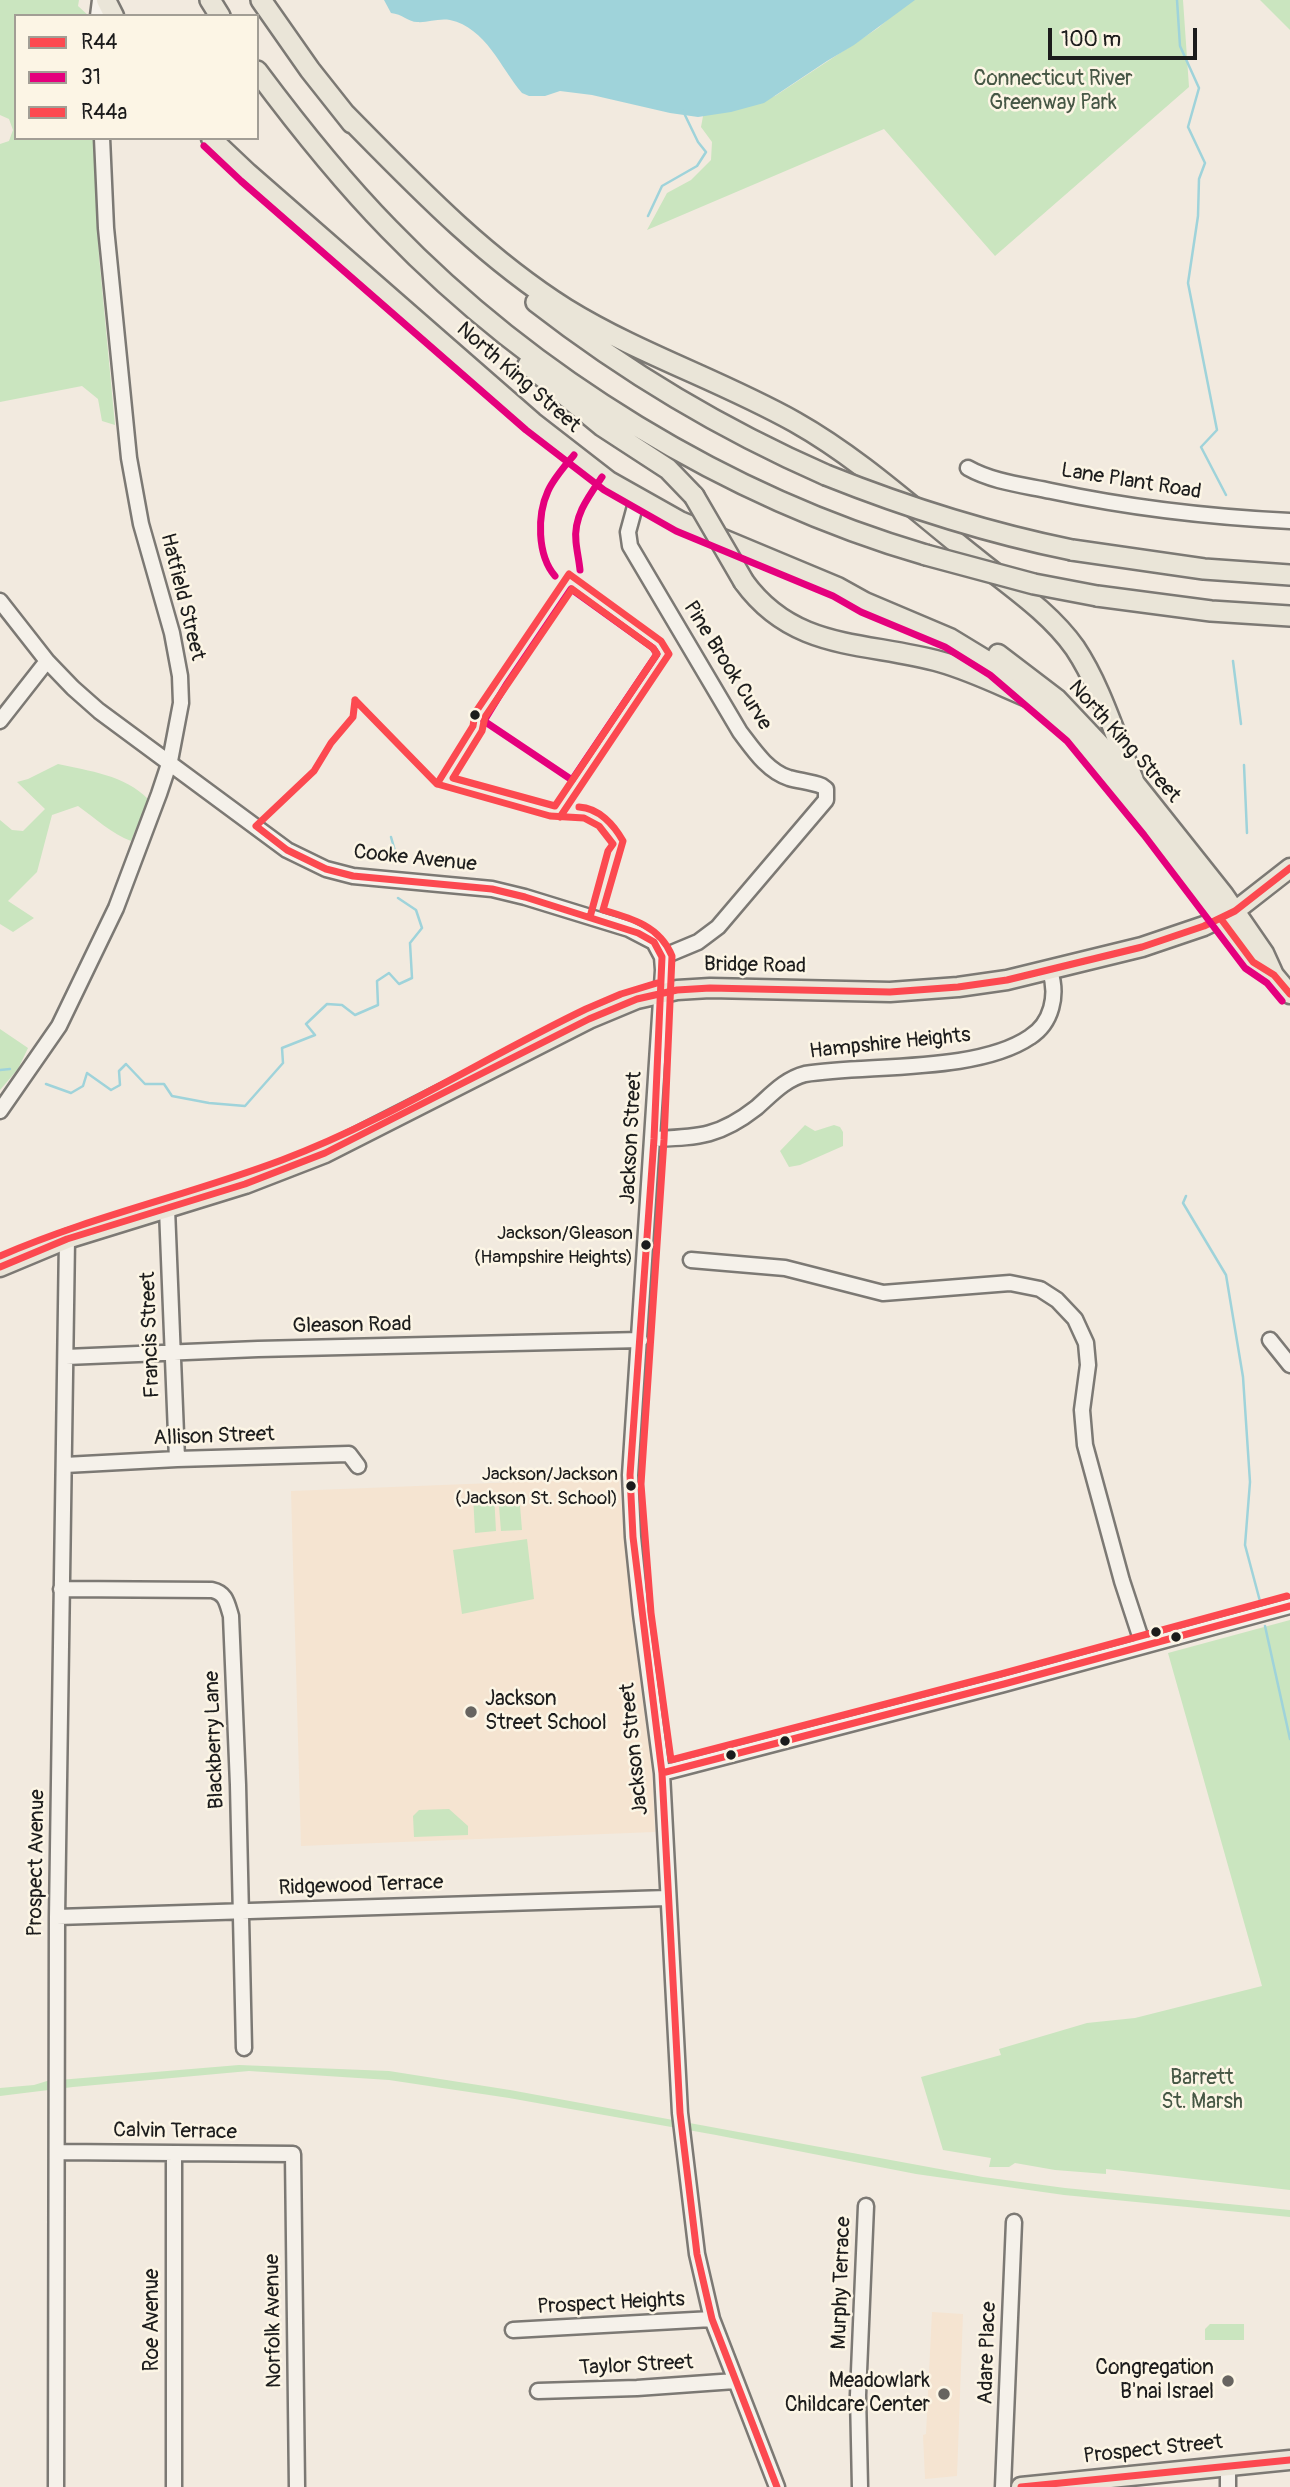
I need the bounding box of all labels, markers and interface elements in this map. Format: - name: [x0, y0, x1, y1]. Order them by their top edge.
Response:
- legend: [14, 14, 259, 140]
- scale bar: [1052, 14, 1201, 58]
- text: 100 m: [1061, 26, 1121, 53]
- text: R44: [81, 29, 118, 56]
- text: 31: [81, 64, 101, 91]
- park label: Connecticut River Greenway Park: [973, 67, 1133, 117]
- text: R44a: [81, 99, 127, 126]
- street label: North King Street: [451, 317, 585, 439]
- street label: Lane Plant Road: [1059, 458, 1203, 506]
- street label: Hatfield Street: [154, 531, 210, 663]
- street label: Pine Brook Curve: [677, 597, 777, 735]
- street label: North King Street: [1062, 676, 1186, 808]
- unlabelled marker: [468, 708, 482, 722]
- street label: Cooke Avenue: [352, 840, 478, 878]
- street label: Bridge Road: [704, 953, 806, 979]
- street label: Hampshire Heights: [808, 1023, 972, 1065]
- street label: Jackson Street: [616, 1071, 648, 1205]
- place label: Jackson/Gleason (Hampshire Heights): [474, 1223, 633, 1267]
- marker: Jackson/Gleason (Hampshire Heights): [639, 1238, 653, 1252]
- street label: Francis Street: [136, 1271, 166, 1399]
- street label: Gleason Road: [292, 1312, 412, 1340]
- street label: Allison Street: [153, 1422, 275, 1452]
- place label: Jackson/Jackson (Jackson St. School): [455, 1464, 618, 1508]
- marker: Jackson/Jackson (Jackson St. School): [624, 1479, 638, 1493]
- unlabelled marker: [1149, 1625, 1163, 1639]
- unlabelled marker: [1169, 1630, 1183, 1644]
- street label: Blackberry Lane: [200, 1670, 230, 1810]
- street label: Jackson Street: [616, 1681, 654, 1817]
- place label: Jackson Street School: [485, 1687, 607, 1737]
- marker: Jackson Street School: [463, 1704, 479, 1720]
- unlabelled marker: [778, 1734, 792, 1748]
- unlabelled marker: [724, 1748, 738, 1762]
- street label: Prospect Avenue: [23, 1789, 51, 1937]
- street label: Ridgewood Terrace: [278, 1871, 444, 1901]
- park label: Barrett St. Marsh: [1161, 2066, 1243, 2116]
- street label: Calvin Terrace: [113, 2118, 237, 2146]
- street label: Murphy Terrace: [827, 2216, 857, 2350]
- street label: Norfolk Avenue: [260, 2254, 288, 2388]
- street label: Roe Avenue: [140, 2269, 166, 2371]
- street label: Prospect Heights: [537, 2288, 685, 2320]
- street label: Adare Place: [974, 2301, 1002, 2405]
- street label: Taylor Street: [578, 2350, 694, 2382]
- place label: Congregation B'nai Israel: [1095, 2356, 1214, 2406]
- place label: Meadowlark Childcare Center: [785, 2369, 930, 2419]
- marker: Congregation B'nai Israel: [1220, 2373, 1236, 2389]
- marker: Meadowlark Childcare Center: [936, 2386, 952, 2402]
- street label: Prospect Street: [1082, 2430, 1224, 2470]

